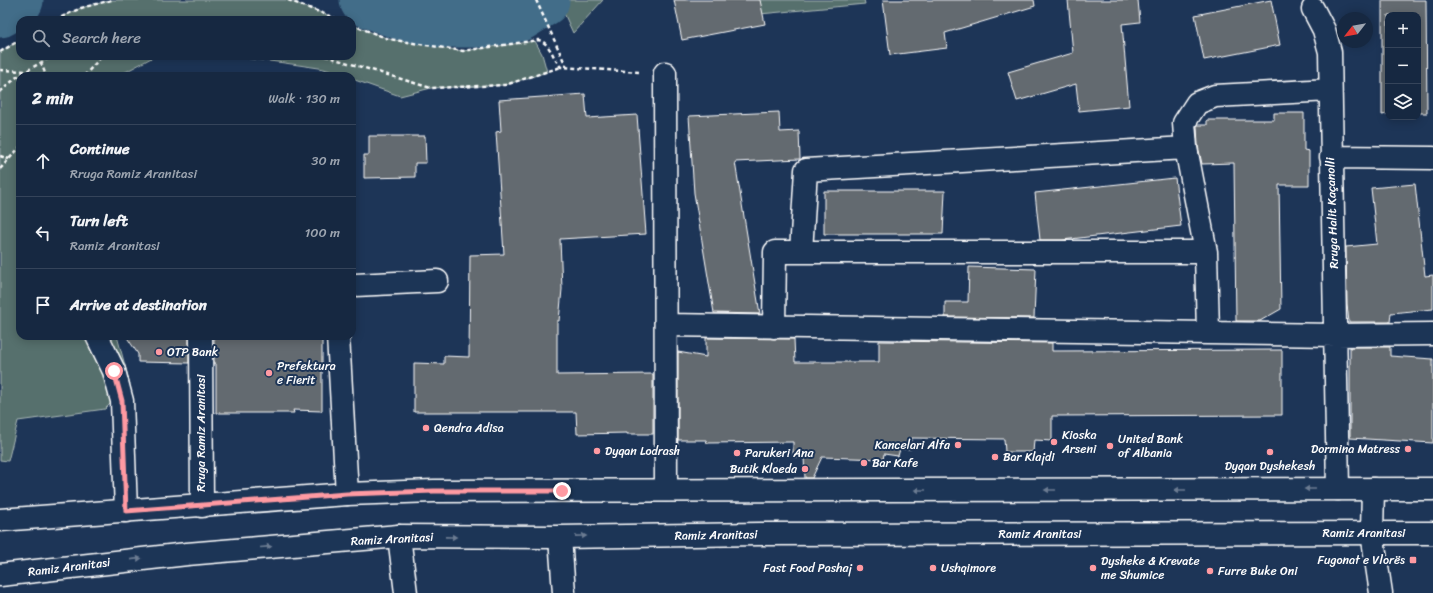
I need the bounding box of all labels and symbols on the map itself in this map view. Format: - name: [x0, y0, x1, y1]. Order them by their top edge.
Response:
- north arrow: [1337, 12, 1373, 48]
- street label: Rruga Halit Kaçanolli: [1319, 156, 1345, 269]
- place label: OTP Bank: [167, 341, 219, 363]
- marker: OTP Bank: [154, 347, 164, 357]
- place label: Prefektura e Fierit: [277, 355, 336, 391]
- route start: [105, 362, 123, 380]
- marker: Prefektura e Fierit: [264, 368, 274, 378]
- street label: Rruga Ramiz Aranitasi: [190, 374, 212, 492]
- place label: Qendra Adisa: [434, 417, 504, 439]
- marker: Qendra Adisa: [421, 423, 431, 433]
- place label: Kioska Arseni: [1061, 424, 1097, 460]
- place label: United Bank of Albania: [1118, 428, 1184, 464]
- place label: Kancelari Alfa: [875, 434, 951, 456]
- marker: Kioska Arseni: [1049, 437, 1059, 447]
- place label: Dormina Matress: [1311, 438, 1400, 460]
- place label: Dyqan Lodrash: [605, 440, 680, 462]
- marker: Kancelari Alfa: [953, 440, 963, 450]
- marker: United Bank of Albania: [1105, 441, 1115, 451]
- place label: Parukeri Ana: [745, 442, 815, 464]
- marker: Dormina Matress: [1403, 444, 1413, 454]
- marker: Dyqan Lodrash: [592, 446, 602, 456]
- place label: Bar Klajdi: [1003, 446, 1055, 468]
- marker: Dyqan Dyshekesh: [1265, 447, 1275, 457]
- marker: Parukeri Ana: [732, 448, 742, 458]
- place label: Bar Kafe: [872, 452, 918, 474]
- marker: Bar Klajdi: [990, 452, 1000, 462]
- place label: Dyqan Dyshekesh: [1225, 455, 1315, 477]
- place label: Butik Kloeda: [730, 458, 798, 480]
- marker: Bar Kafe: [859, 458, 869, 468]
- marker: Butik Kloeda: [800, 464, 810, 474]
- route end: [553, 482, 571, 500]
- one-way arrow: [1303, 486, 1316, 492]
- one-way arrow: [913, 487, 926, 493]
- one-way arrow: [1043, 487, 1056, 493]
- one-way arrow: [1173, 487, 1186, 493]
- street label: Ramiz Aranitasi: [1323, 522, 1406, 544]
- street label: Ramiz Aranitasi: [674, 523, 758, 547]
- street label: Ramiz Aranitasi: [999, 523, 1082, 545]
- street label: Ramiz Aranitasi: [350, 526, 435, 552]
- one-way arrow: [575, 533, 587, 540]
- one-way arrow: [445, 534, 458, 540]
- one-way arrow: [259, 544, 272, 551]
- place label: Fugonat e Vlorës: [1317, 549, 1405, 571]
- place label: Dysheke & Krevate me Shumice: [1101, 550, 1200, 586]
- street label: Ramiz Aranitasi: [27, 551, 112, 583]
- marker: Fugonat e Vlorës: [1408, 555, 1418, 565]
- one-way arrow: [130, 556, 142, 562]
- place label: Fast Food Pashaj: [763, 557, 852, 579]
- place label: Ushqimore: [941, 557, 996, 579]
- place label: Furre Buke Oni: [1218, 560, 1298, 582]
- marker: Fast Food Pashaj: [855, 563, 865, 573]
- marker: Ushqimore: [928, 563, 938, 573]
- marker: Dysheke & Krevate me Shumice: [1088, 563, 1098, 573]
- marker: Furre Buke Oni: [1205, 566, 1215, 576]

